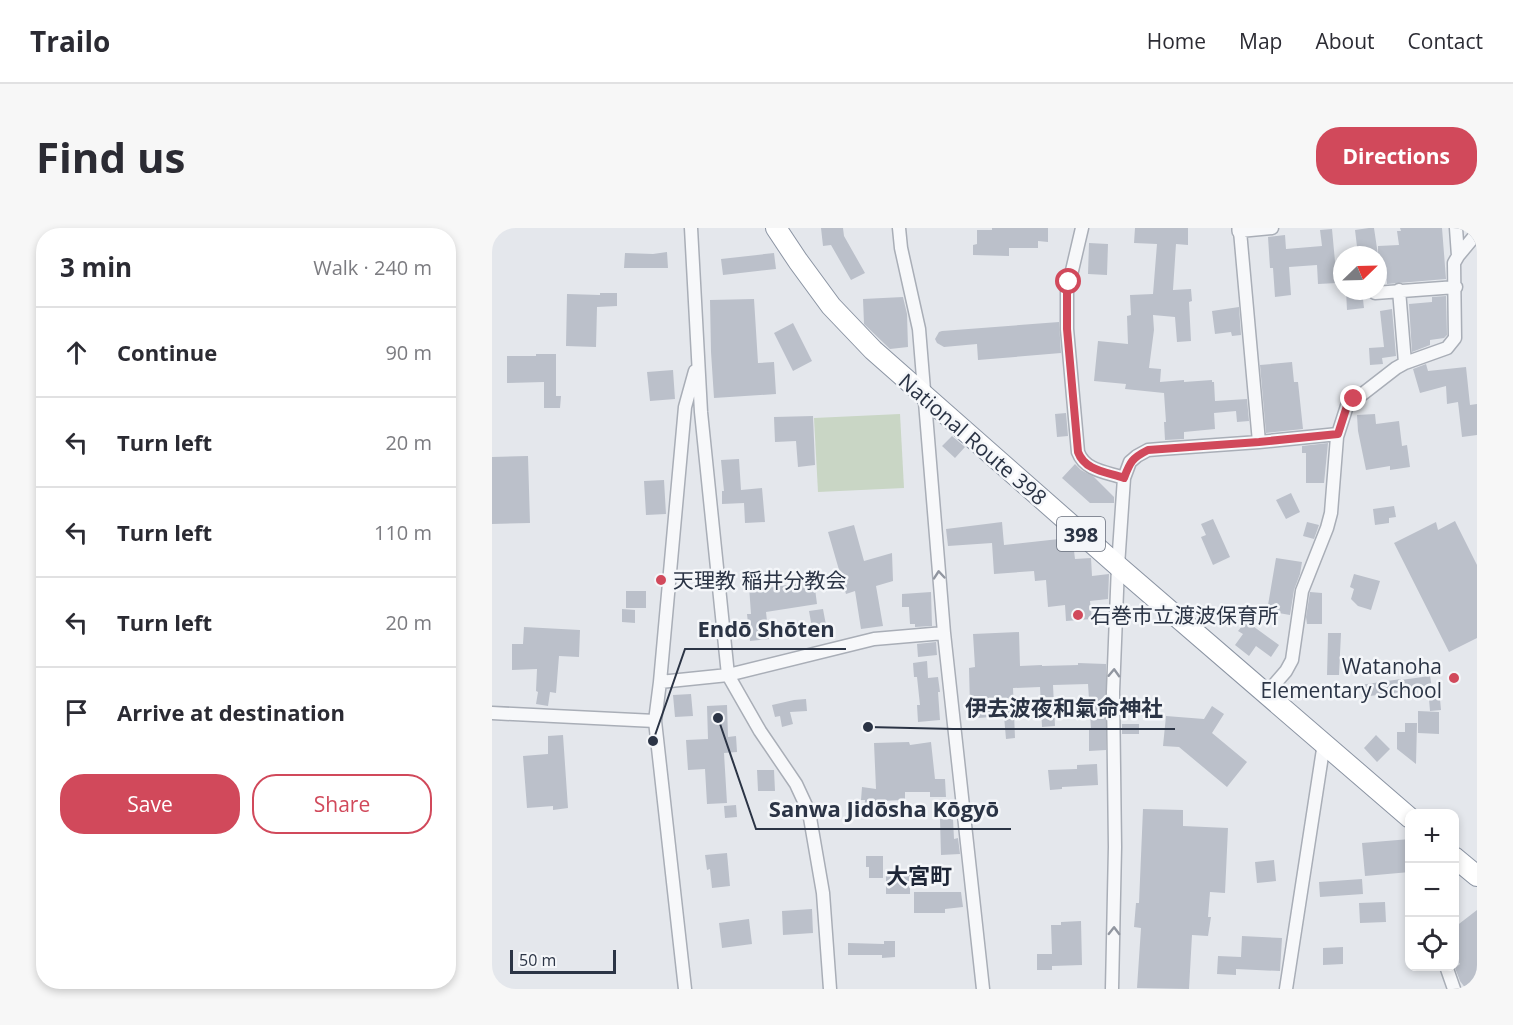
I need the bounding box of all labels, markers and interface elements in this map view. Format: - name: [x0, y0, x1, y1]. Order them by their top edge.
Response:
- text: Trailo: [30, 22, 110, 60]
- text: Home: [1147, 27, 1206, 55]
- text: Map: [1239, 27, 1282, 55]
- text: About: [1315, 27, 1375, 55]
- text: Contact: [1408, 27, 1483, 55]
- button: Directions: [1316, 127, 1477, 185]
- text: Find us: [36, 128, 185, 185]
- north arrow: [1333, 246, 1387, 300]
- text: 3 min: [60, 249, 132, 285]
- text: Walk · 240 m: [313, 254, 432, 281]
- route start: [1055, 268, 1081, 294]
- icon: ahead: [60, 336, 93, 369]
- text: Continue: [117, 337, 217, 367]
- text: 90 m: [385, 339, 432, 366]
- street label: National Route 398: [893, 367, 1053, 511]
- route end: [1340, 385, 1366, 411]
- icon: left: [60, 426, 93, 459]
- text: Turn left: [117, 427, 212, 457]
- text: 20 m: [385, 429, 432, 456]
- icon: left: [60, 516, 93, 549]
- text: Turn left: [117, 517, 212, 547]
- road number: 398: [1057, 517, 1105, 551]
- text: 110 m: [374, 519, 432, 546]
- place label: 天理教 稲井分教会: [673, 566, 846, 594]
- one-way arrow: [933, 570, 946, 579]
- marker: 天理教 稲井分教会: [654, 573, 668, 587]
- place label: 石巻市立渡波保育所: [1090, 601, 1279, 629]
- icon: left: [60, 606, 93, 639]
- text: Turn left: [117, 607, 212, 637]
- marker: 石巻市立渡波保育所: [1071, 608, 1085, 622]
- text: 20 m: [385, 609, 432, 636]
- callout: Endō Shōten: [685, 609, 846, 649]
- text: Endō Shōten: [697, 613, 835, 643]
- place label: Watanoha Elementary School: [1260, 652, 1442, 704]
- one-way arrow: [1108, 668, 1121, 677]
- marker: Watanoha Elementary School: [1447, 671, 1461, 685]
- callout: 伊去波夜和氣命神社: [953, 689, 1175, 729]
- text: 伊去波夜和氣命神社: [965, 692, 1163, 722]
- icon: arrive: [60, 696, 93, 729]
- text: Arrive at destination: [117, 697, 345, 727]
- button: Save: [60, 774, 240, 834]
- button: Share: [252, 774, 432, 834]
- callout: Sanwa Jidōsha Kōgyō: [756, 789, 1011, 829]
- text: Sanwa Jidōsha Kōgyō: [769, 793, 999, 823]
- map controls: [1405, 809, 1459, 971]
- button: +: [1405, 809, 1459, 863]
- district label: 大宮町: [886, 860, 952, 890]
- button: −: [1405, 863, 1459, 917]
- button: locate: [1405, 917, 1459, 971]
- one-way arrow: [1107, 926, 1120, 935]
- scale bar: [510, 947, 616, 974]
- text: 50 m: [519, 949, 556, 971]

